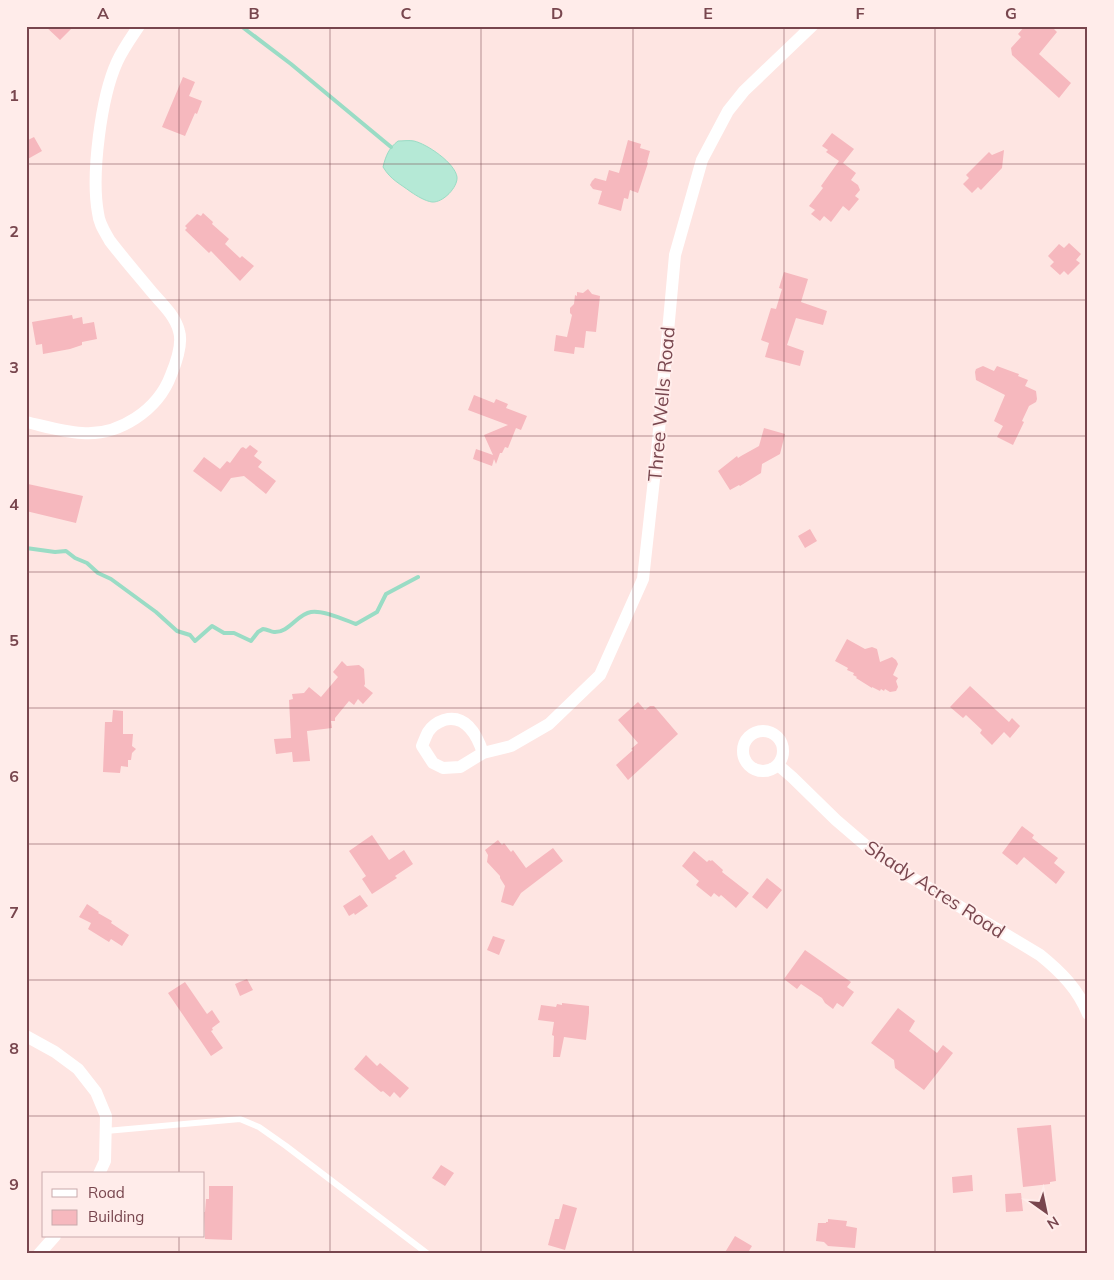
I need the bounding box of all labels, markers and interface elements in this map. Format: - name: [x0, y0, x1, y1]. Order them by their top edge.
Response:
- text: A: [97, 3, 109, 23]
- text: B: [248, 3, 260, 23]
- text: C: [401, 3, 412, 23]
- text: D: [551, 3, 563, 23]
- text: E: [703, 3, 713, 23]
- text: F: [855, 3, 865, 23]
- text: G: [1005, 3, 1017, 23]
- text: 1: [9, 85, 19, 105]
- text: 2: [9, 221, 19, 241]
- street label: Three Wells Road: [642, 326, 680, 482]
- text: 3: [9, 357, 19, 377]
- text: 4: [9, 494, 19, 514]
- text: 5: [9, 630, 19, 650]
- text: 6: [9, 766, 19, 786]
- street label: Shady Acres Road: [860, 835, 1010, 943]
- text: 7: [9, 902, 19, 922]
- text: 8: [9, 1038, 19, 1058]
- legend: [42, 1172, 205, 1238]
- text: 9: [9, 1174, 19, 1194]
- text: Road: [88, 1183, 125, 1202]
- north arrow: [1022, 1188, 1072, 1238]
- text: Building: [88, 1207, 144, 1226]
- text: N: [1044, 1212, 1062, 1233]

